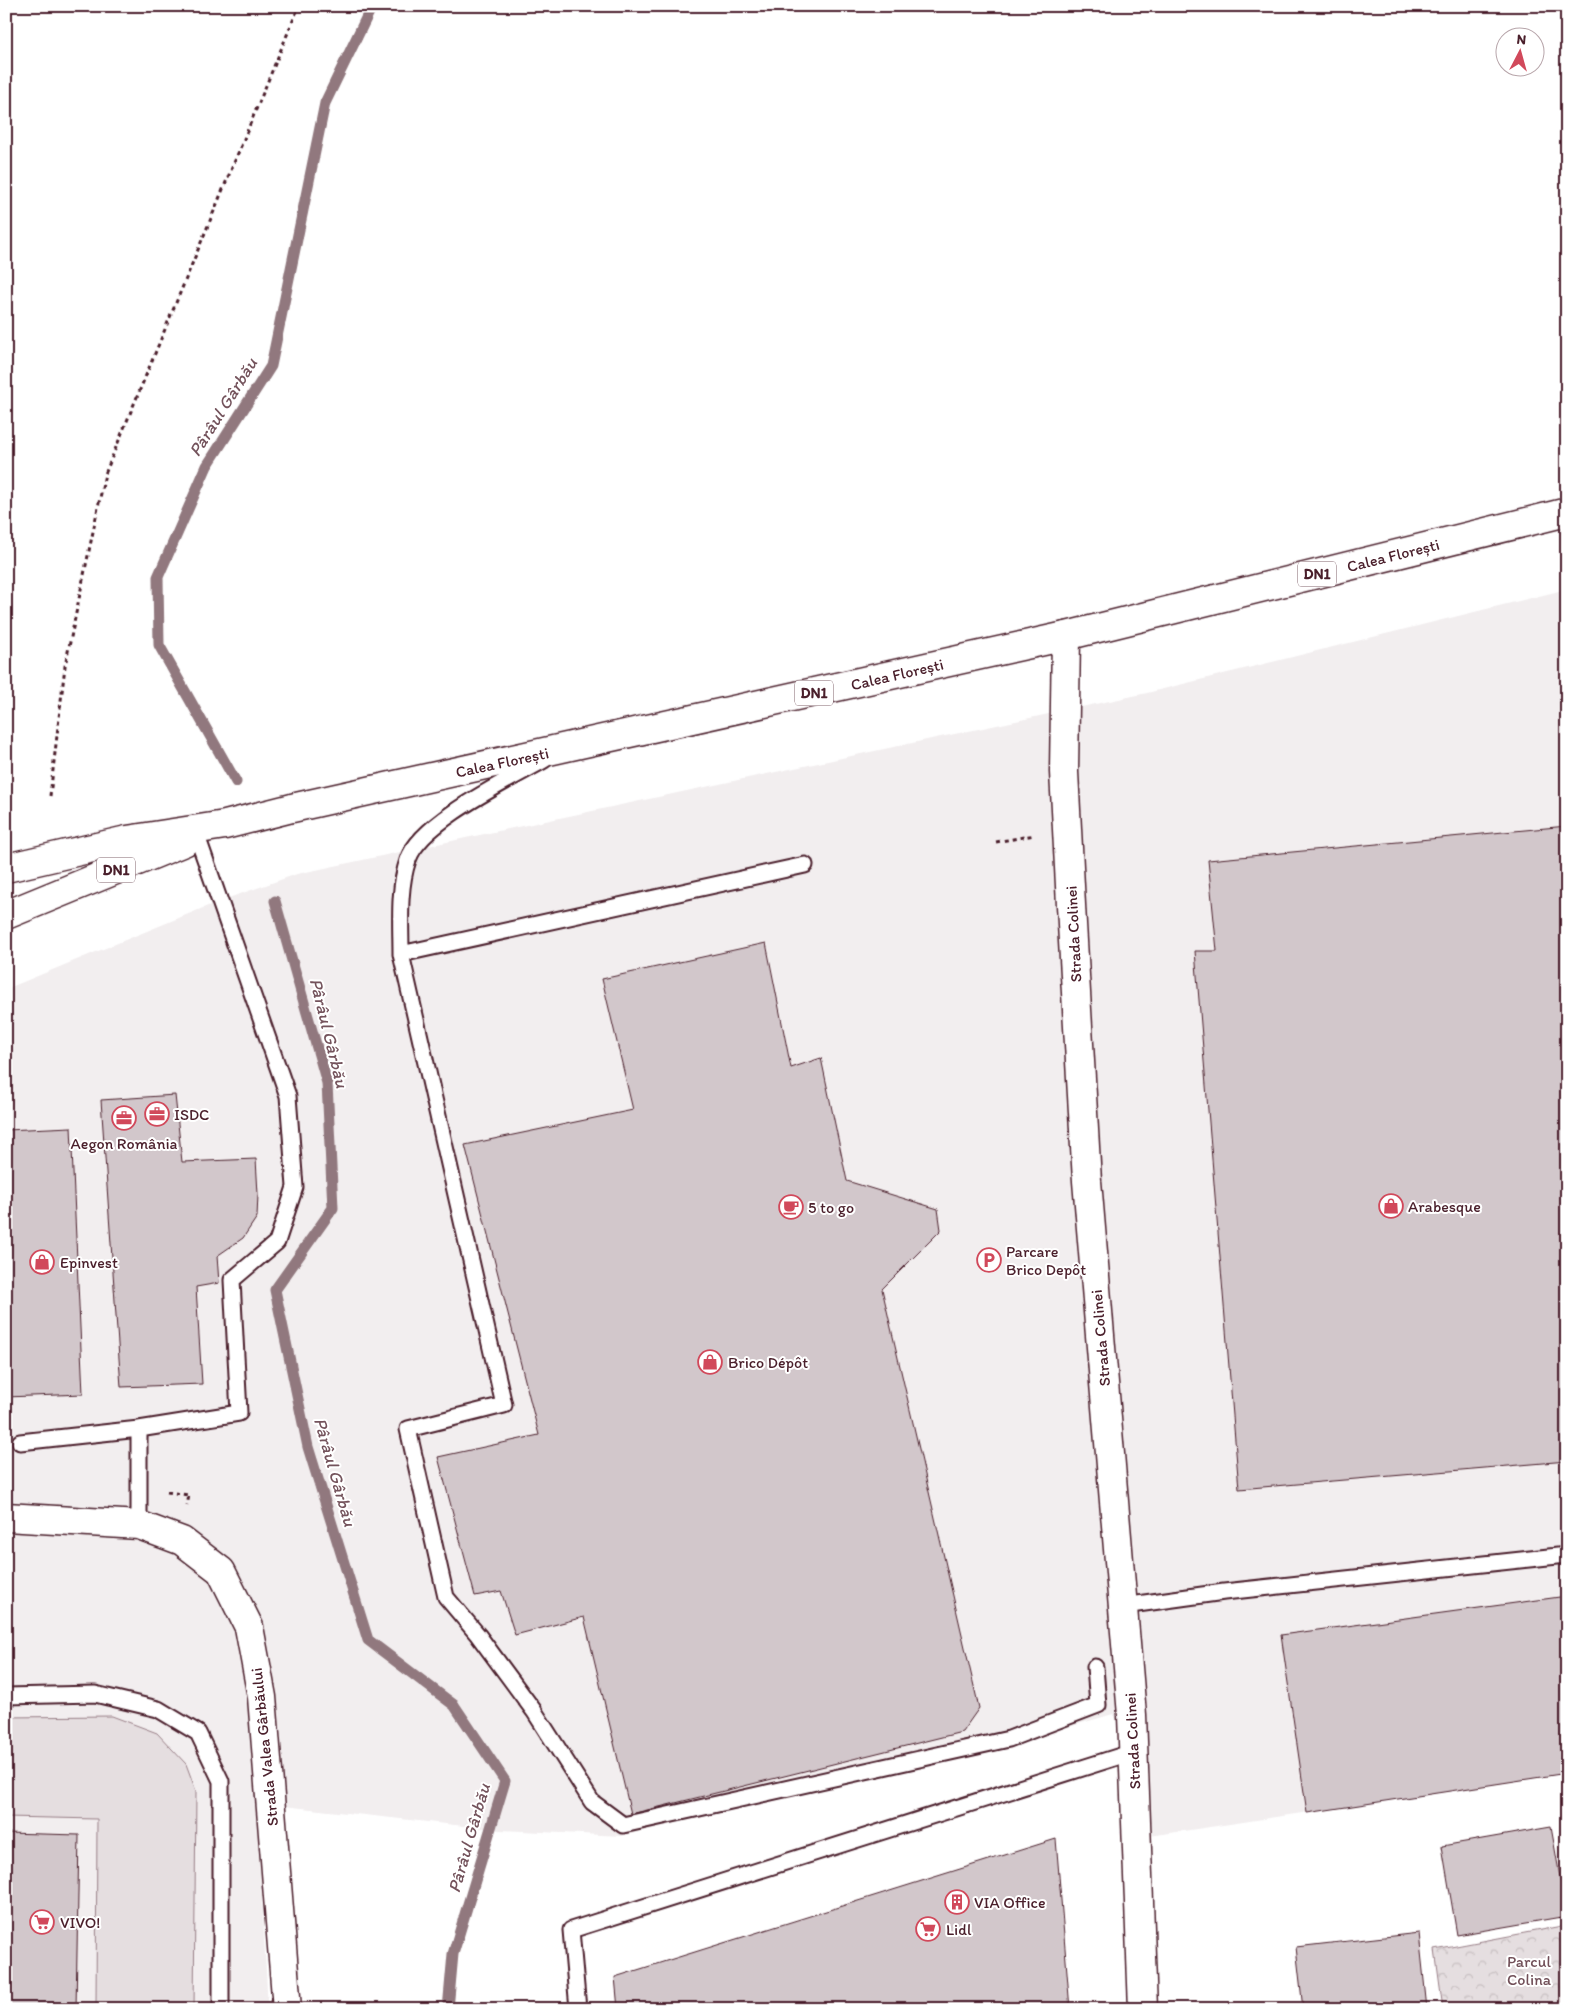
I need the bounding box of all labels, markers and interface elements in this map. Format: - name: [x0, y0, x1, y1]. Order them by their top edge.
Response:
- north arrow: [1496, 28, 1546, 78]
- text: N: [1516, 31, 1527, 49]
- water label: Pârâul Gârbău: [184, 353, 263, 460]
- street label: Calea Florești: [1345, 535, 1441, 576]
- road number: DN1: [1298, 562, 1336, 586]
- street label: Calea Florești: [849, 655, 945, 694]
- road number: DN1: [795, 680, 833, 706]
- street label: Calea Florești: [454, 743, 550, 782]
- road number: DN1: [97, 858, 135, 882]
- street label: Strada Colinei: [1061, 885, 1086, 983]
- water label: Pârâul Gârbău: [305, 976, 354, 1091]
- office icon: ISDC: [144, 1101, 170, 1127]
- office icon: Aegon România: [111, 1105, 137, 1131]
- place label: ISDC: [174, 1105, 209, 1124]
- place label: Aegon România: [71, 1134, 178, 1153]
- shop icon: Arabesque: [1378, 1193, 1404, 1219]
- cafe icon: 5 to go: [778, 1194, 804, 1220]
- place label: Arabesque: [1408, 1197, 1481, 1216]
- place label: 5 to go: [808, 1198, 854, 1217]
- place label: Parcare Brico Depôt: [1006, 1242, 1086, 1279]
- parking icon: Parcare Brico Depôt: [976, 1247, 1002, 1273]
- shop icon: Epinvest: [29, 1249, 55, 1275]
- place label: Epinvest: [60, 1253, 118, 1272]
- street label: Strada Colinei: [1087, 1289, 1114, 1387]
- shop icon: Brico Dépôt: [697, 1349, 723, 1375]
- place label: Brico Dépôt: [728, 1353, 808, 1372]
- water label: Pârâul Gârbău: [309, 1415, 361, 1530]
- street label: Strada Valea Gârbăului: [247, 1667, 282, 1827]
- street label: Strada Colinei: [1120, 1692, 1145, 1790]
- water label: Pârâul Gârbău: [443, 1780, 495, 1895]
- building icon: VIA Office: [944, 1889, 970, 1915]
- place label: VIA Office: [974, 1893, 1046, 1912]
- supermarket icon: VIVO!: [29, 1909, 55, 1935]
- place label: VIVO!: [60, 1913, 100, 1932]
- supermarket icon: Lidl: [915, 1916, 941, 1942]
- place label: Lidl: [946, 1920, 972, 1939]
- park label: Parcul Colina: [1507, 1952, 1552, 1989]

